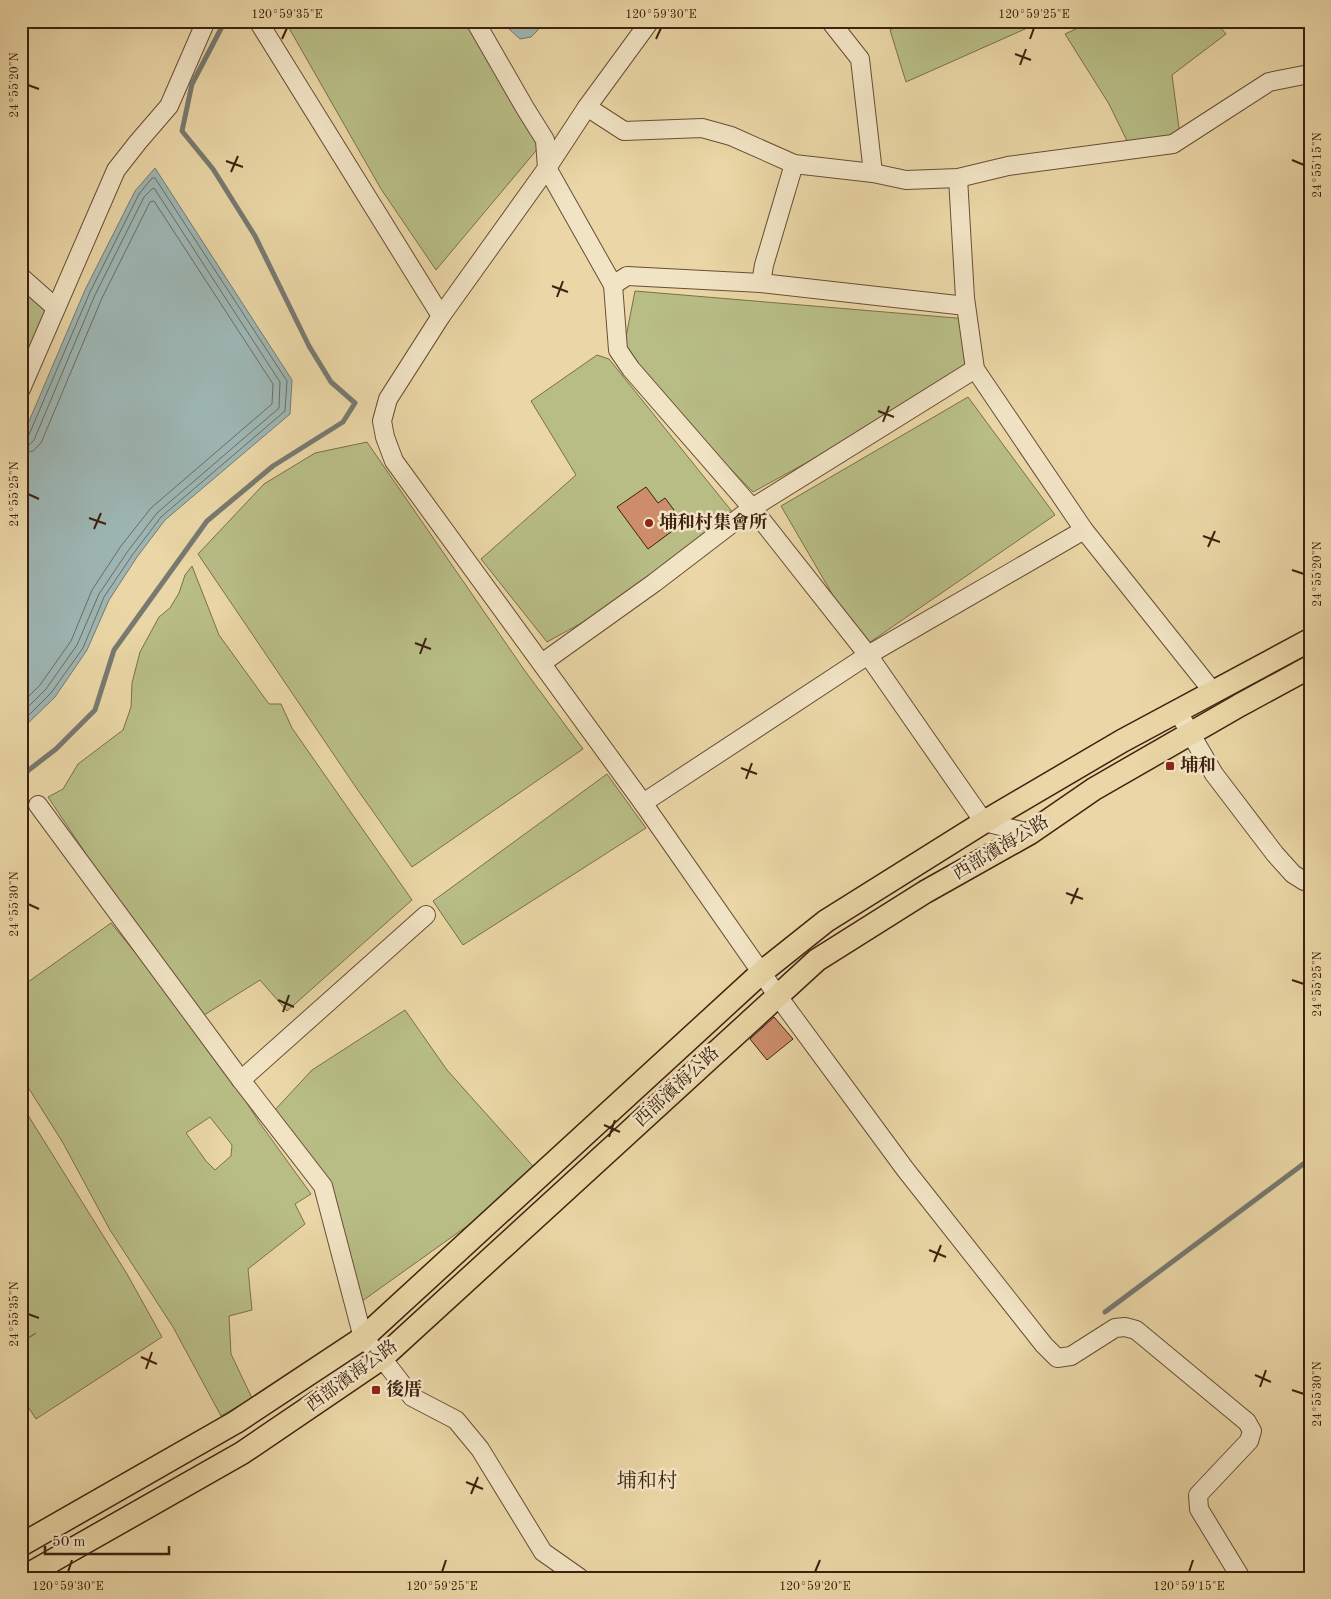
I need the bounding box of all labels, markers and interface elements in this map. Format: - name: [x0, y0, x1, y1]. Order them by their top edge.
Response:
- text: 120°59'35"E: [251, 8, 323, 21]
- text: 120°59'30"E: [625, 8, 697, 21]
- text: 120°59'25"E: [998, 8, 1070, 21]
- text: 24°55'20"N: [8, 52, 21, 118]
- text: 24°55'15"N: [1311, 132, 1324, 198]
- text: 24°55'25"N: [8, 461, 21, 527]
- place label: 埔和村集會所: [659, 512, 768, 532]
- marker: 埔和村集會所: [643, 517, 655, 529]
- text: 24°55'20"N: [1311, 541, 1324, 607]
- place label: 埔和: [1180, 755, 1216, 775]
- marker: 埔和: [1164, 760, 1176, 772]
- street label: 西部濱海公路: [949, 811, 1052, 884]
- text: 24°55'30"N: [8, 871, 21, 937]
- text: 24°55'25"N: [1311, 951, 1324, 1017]
- street label: 西部濱海公路: [630, 1042, 723, 1130]
- text: 24°55'35"N: [8, 1281, 21, 1347]
- street label: 西部濱海公路: [302, 1335, 401, 1415]
- text: 24°55'30"N: [1311, 1361, 1324, 1427]
- place label: 後厝: [386, 1379, 422, 1399]
- marker: 後厝: [370, 1384, 382, 1396]
- district label: 埔和村: [617, 1470, 677, 1492]
- scale bar: [45, 1524, 169, 1556]
- text: 50 m: [52, 1535, 86, 1550]
- text: 120°59'30"E: [32, 1580, 104, 1593]
- text: 120°59'25"E: [406, 1580, 478, 1593]
- text: 120°59'20"E: [779, 1580, 851, 1593]
- text: 120°59'15"E: [1153, 1580, 1225, 1593]

